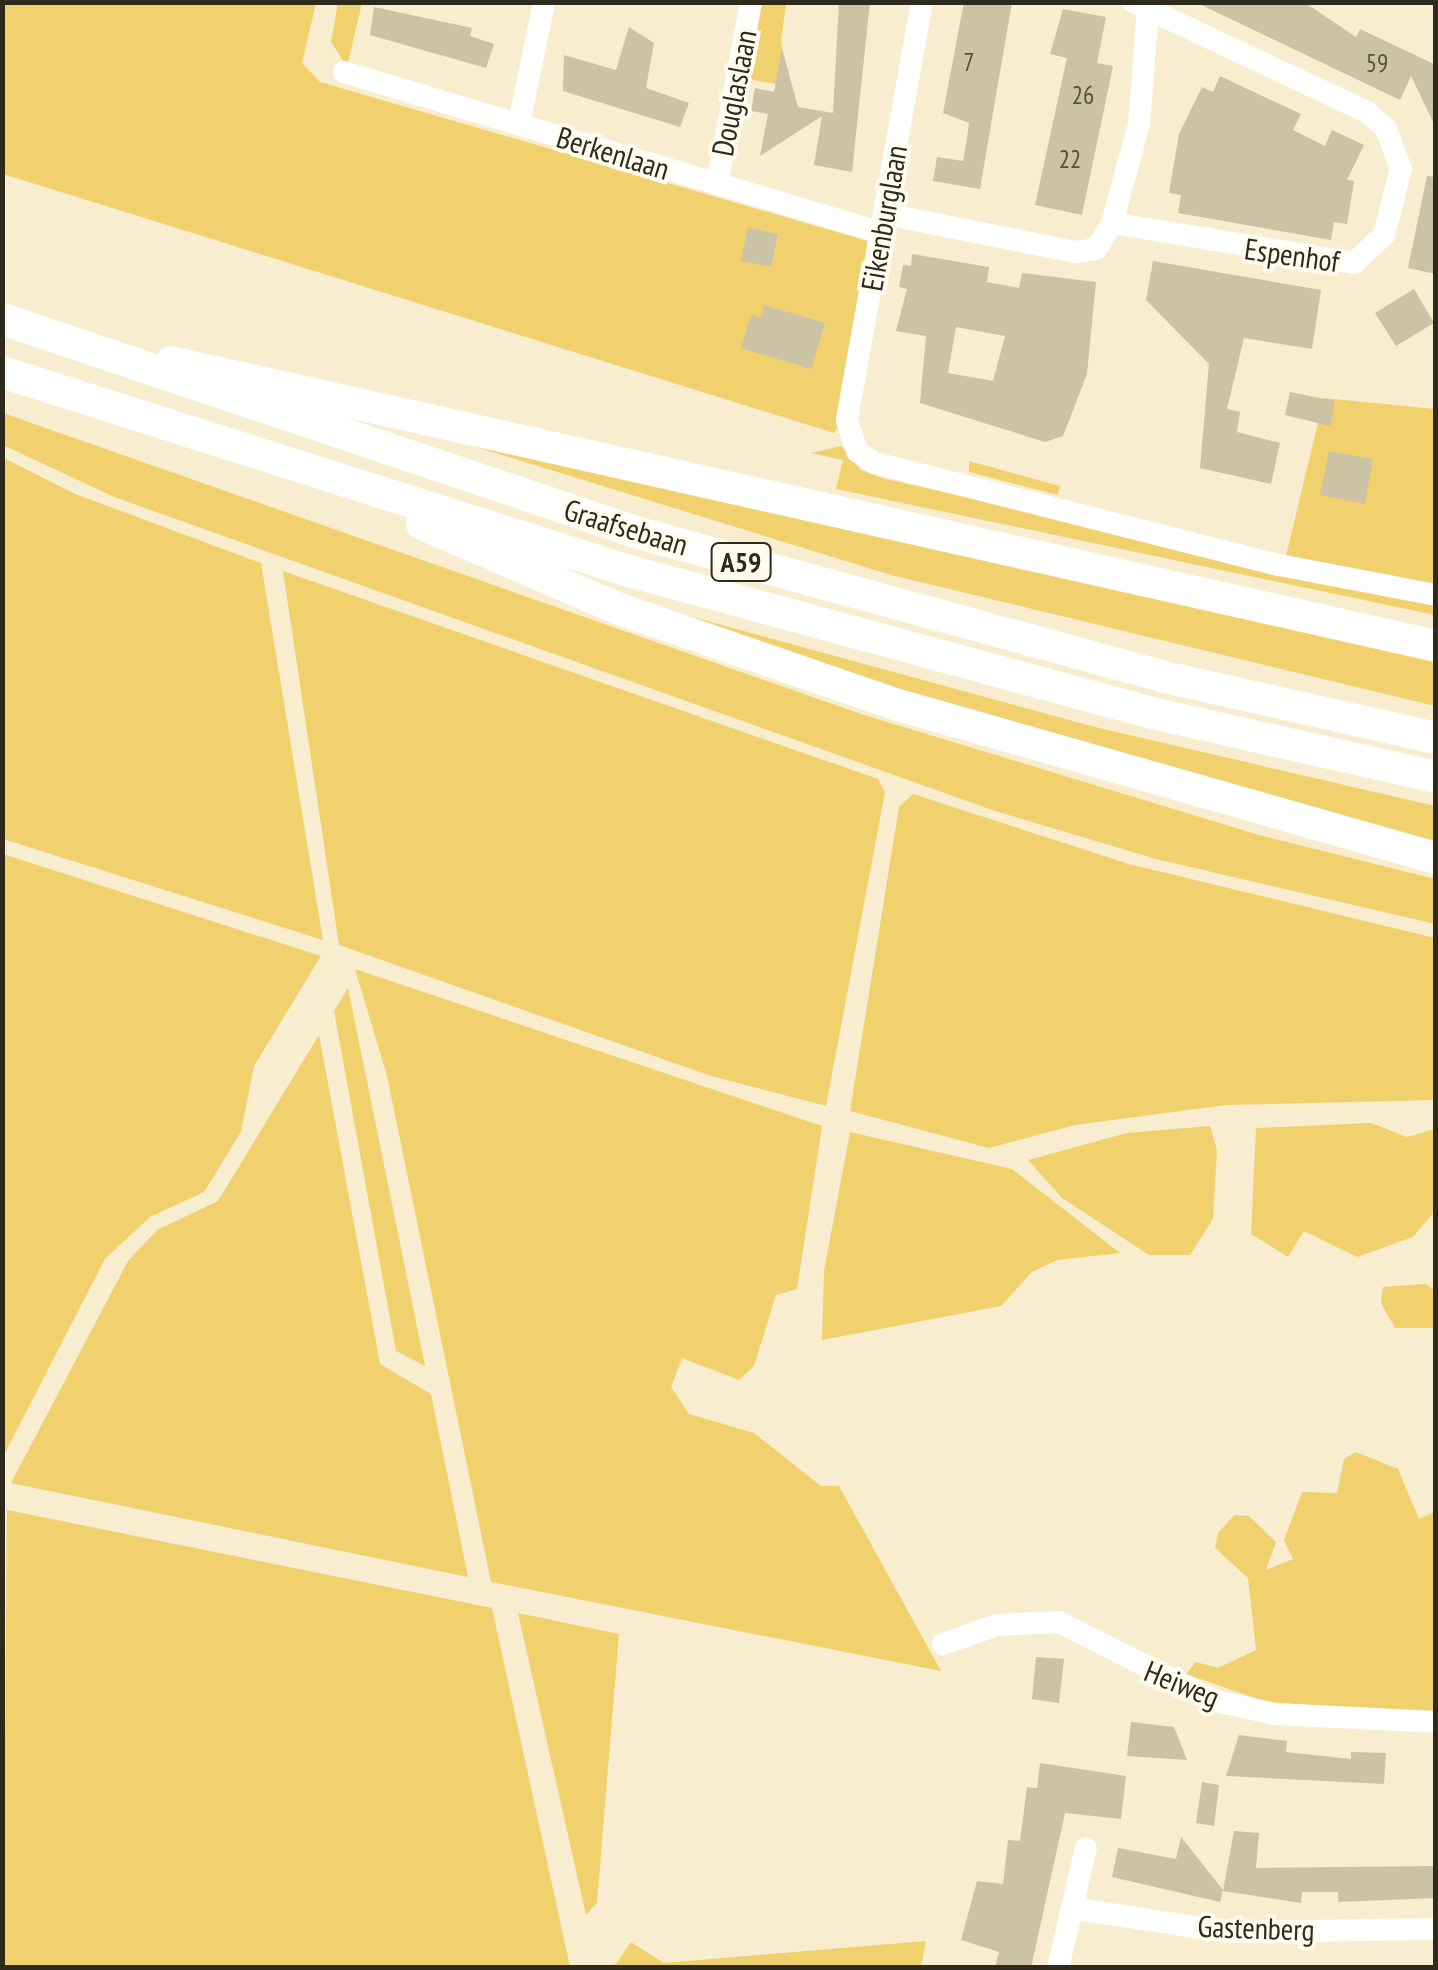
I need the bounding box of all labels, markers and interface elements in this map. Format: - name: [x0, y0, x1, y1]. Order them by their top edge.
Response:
- street label: Douglaslaan: [704, 27, 764, 159]
- house number: 7: [963, 47, 975, 77]
- house number: 59: [1366, 48, 1388, 78]
- house number: 26: [1072, 80, 1094, 110]
- street label: Berkenlaan: [552, 119, 674, 187]
- street label: Eikenburglaan: [853, 142, 915, 294]
- house number: 22: [1059, 144, 1081, 174]
- street label: Espenhof: [1242, 231, 1342, 279]
- street label: Graafsebaan: [560, 491, 692, 563]
- road number: A59: [708, 539, 774, 585]
- street label: Heiweg: [1139, 1653, 1225, 1715]
- street label: Gastenberg: [1197, 1908, 1315, 1948]

